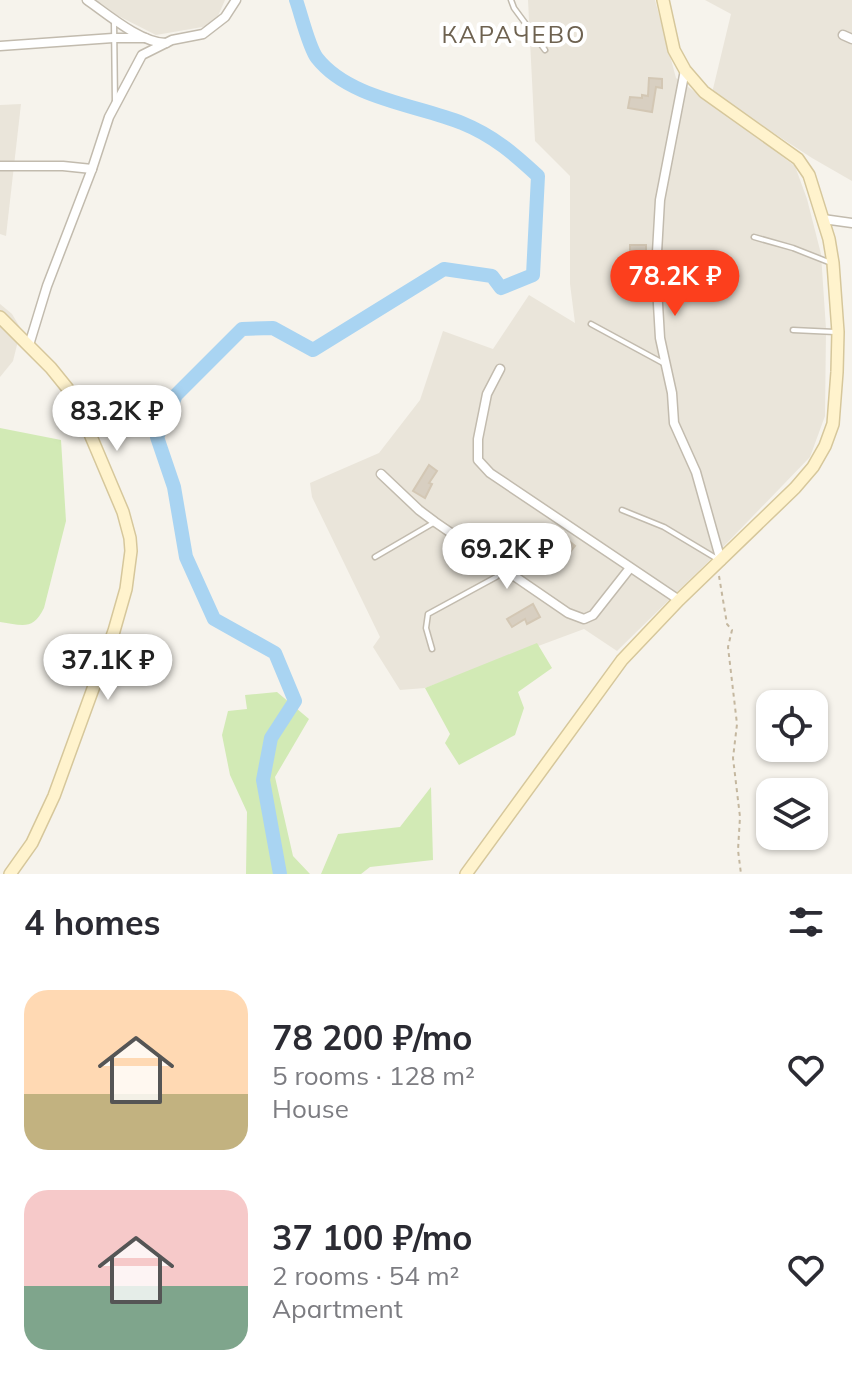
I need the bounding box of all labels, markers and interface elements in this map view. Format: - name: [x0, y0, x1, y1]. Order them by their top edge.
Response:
- district label: КАРАЧЕВО: [441, 19, 587, 49]
- pin: 78.2K ₽: [601, 250, 749, 318]
- text: 78.2K ₽: [628, 259, 722, 292]
- pin: 83.2K ₽: [43, 385, 191, 453]
- text: 83.2K ₽: [70, 394, 164, 427]
- pin: 69.2K ₽: [433, 523, 581, 591]
- text: 69.2K ₽: [460, 532, 554, 565]
- pin: 37.1K ₽: [34, 634, 182, 702]
- text: 37.1K ₽: [61, 643, 155, 676]
- map controls: [756, 690, 828, 850]
- button: locate: [756, 690, 828, 762]
- button: layers: [756, 778, 828, 850]
- icon: filters: [784, 900, 828, 944]
- text: 4 homes: [24, 901, 161, 944]
- text: 78 200 ₽/mo: [272, 1016, 472, 1059]
- icon: home: [88, 1022, 184, 1118]
- icon: heart: [784, 1048, 828, 1092]
- text: 5 rooms · 128 m²: [272, 1059, 475, 1092]
- text: House: [272, 1092, 349, 1125]
- text: 37 100 ₽/mo: [272, 1216, 472, 1259]
- icon: home: [88, 1222, 184, 1318]
- icon: heart: [784, 1248, 828, 1292]
- text: 2 rooms · 54 m²: [272, 1259, 459, 1292]
- text: Apartment: [272, 1292, 403, 1325]

